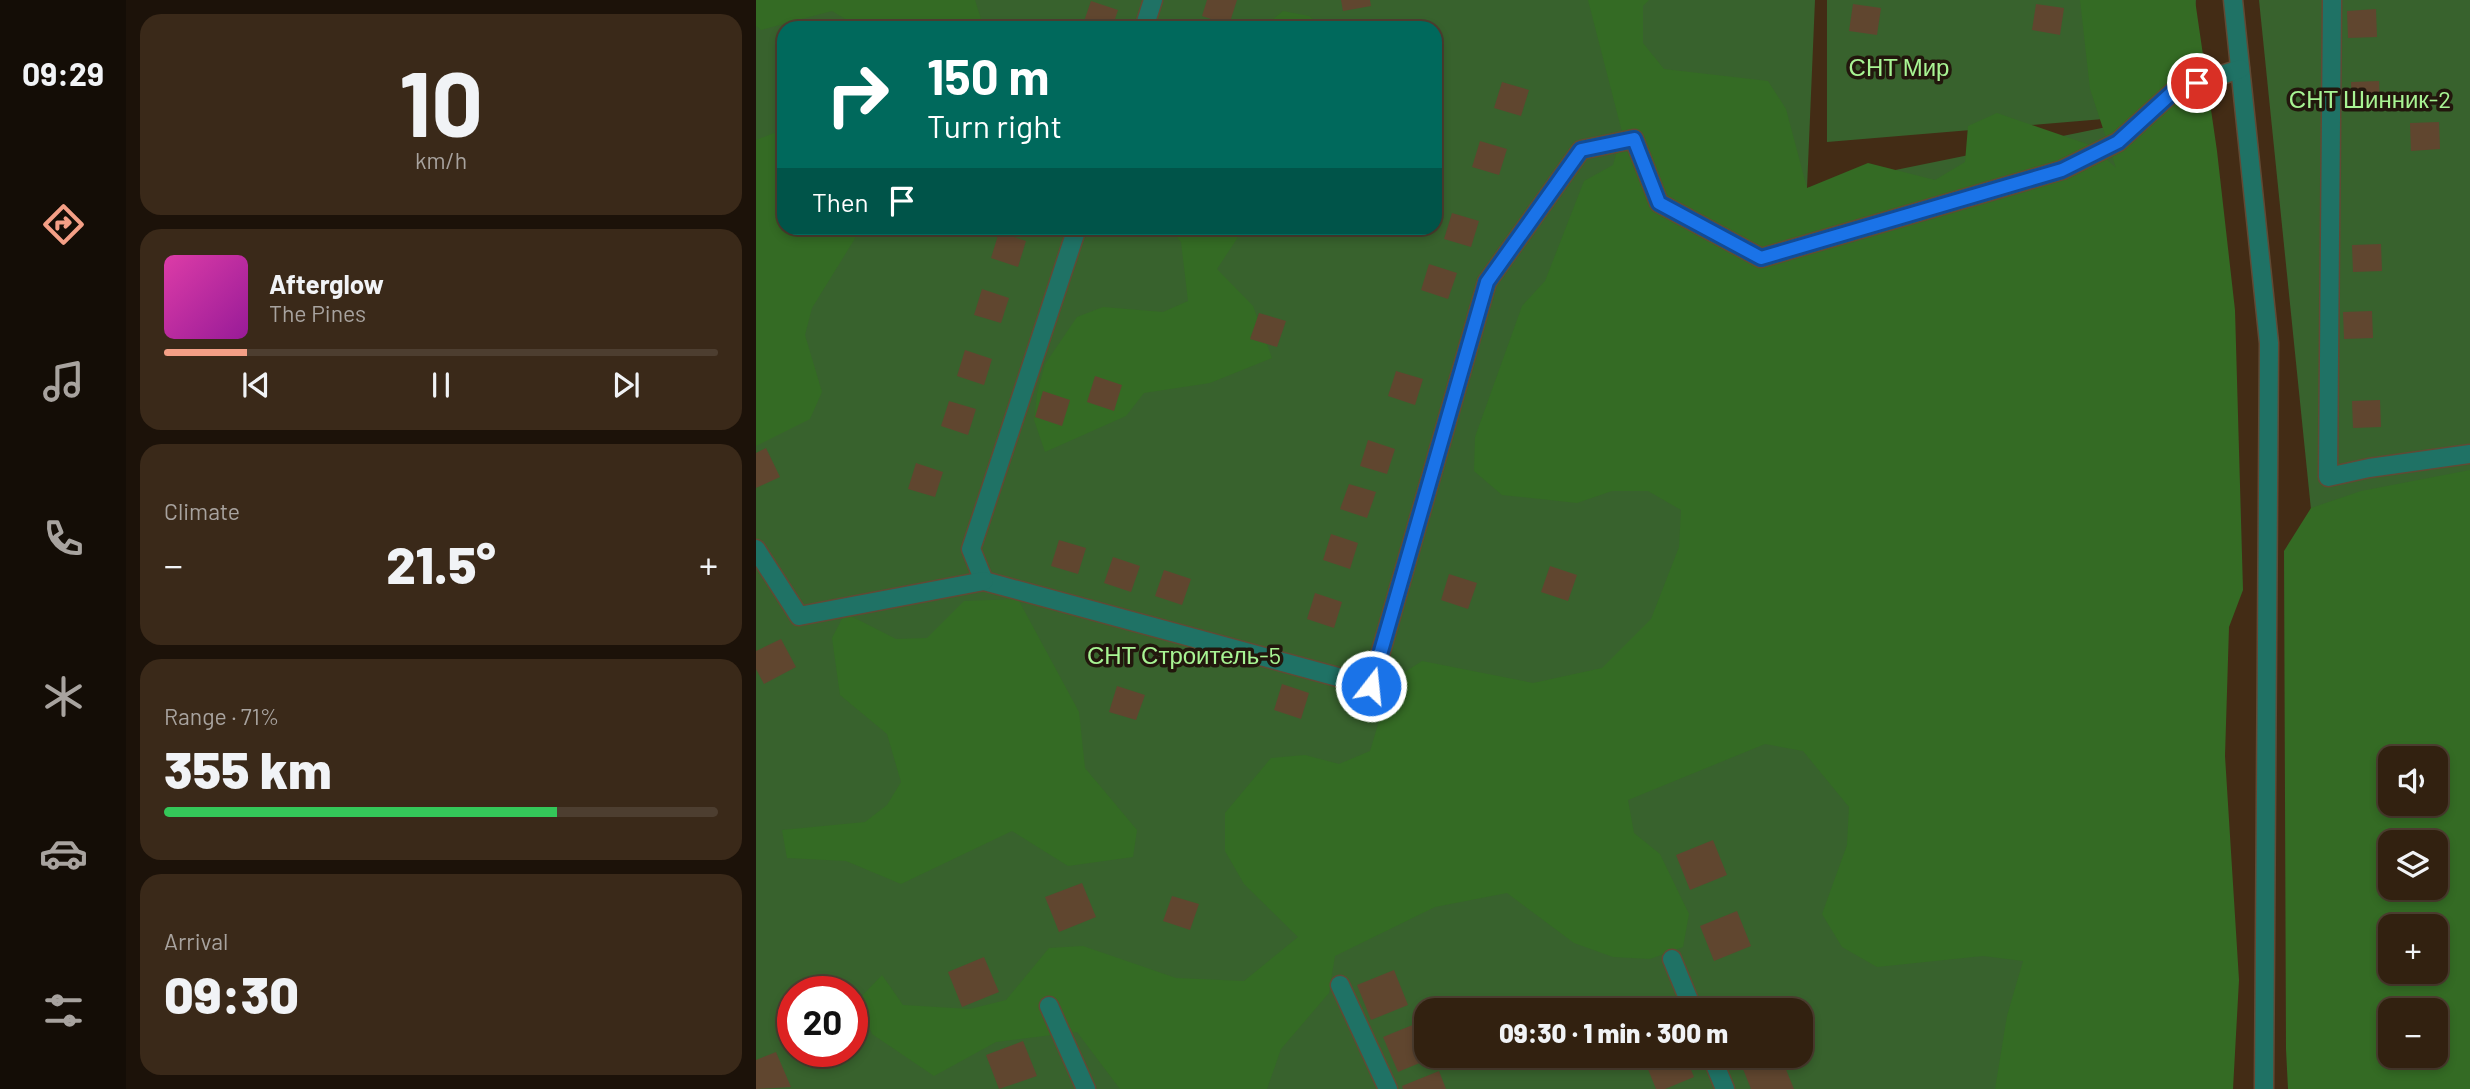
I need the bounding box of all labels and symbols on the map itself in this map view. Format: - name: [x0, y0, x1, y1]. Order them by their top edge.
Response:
- park label: СНТ Мир: [1849, 52, 1949, 81]
- pin: [2167, 53, 2227, 113]
- park label: СНТ Шинник-2: [2289, 84, 2451, 113]
- park label: СНТ Строитель-5: [1087, 640, 1281, 669]
- position arrow: [1334, 649, 1408, 723]
- speed limit sign: 20: [777, 976, 868, 1067]

